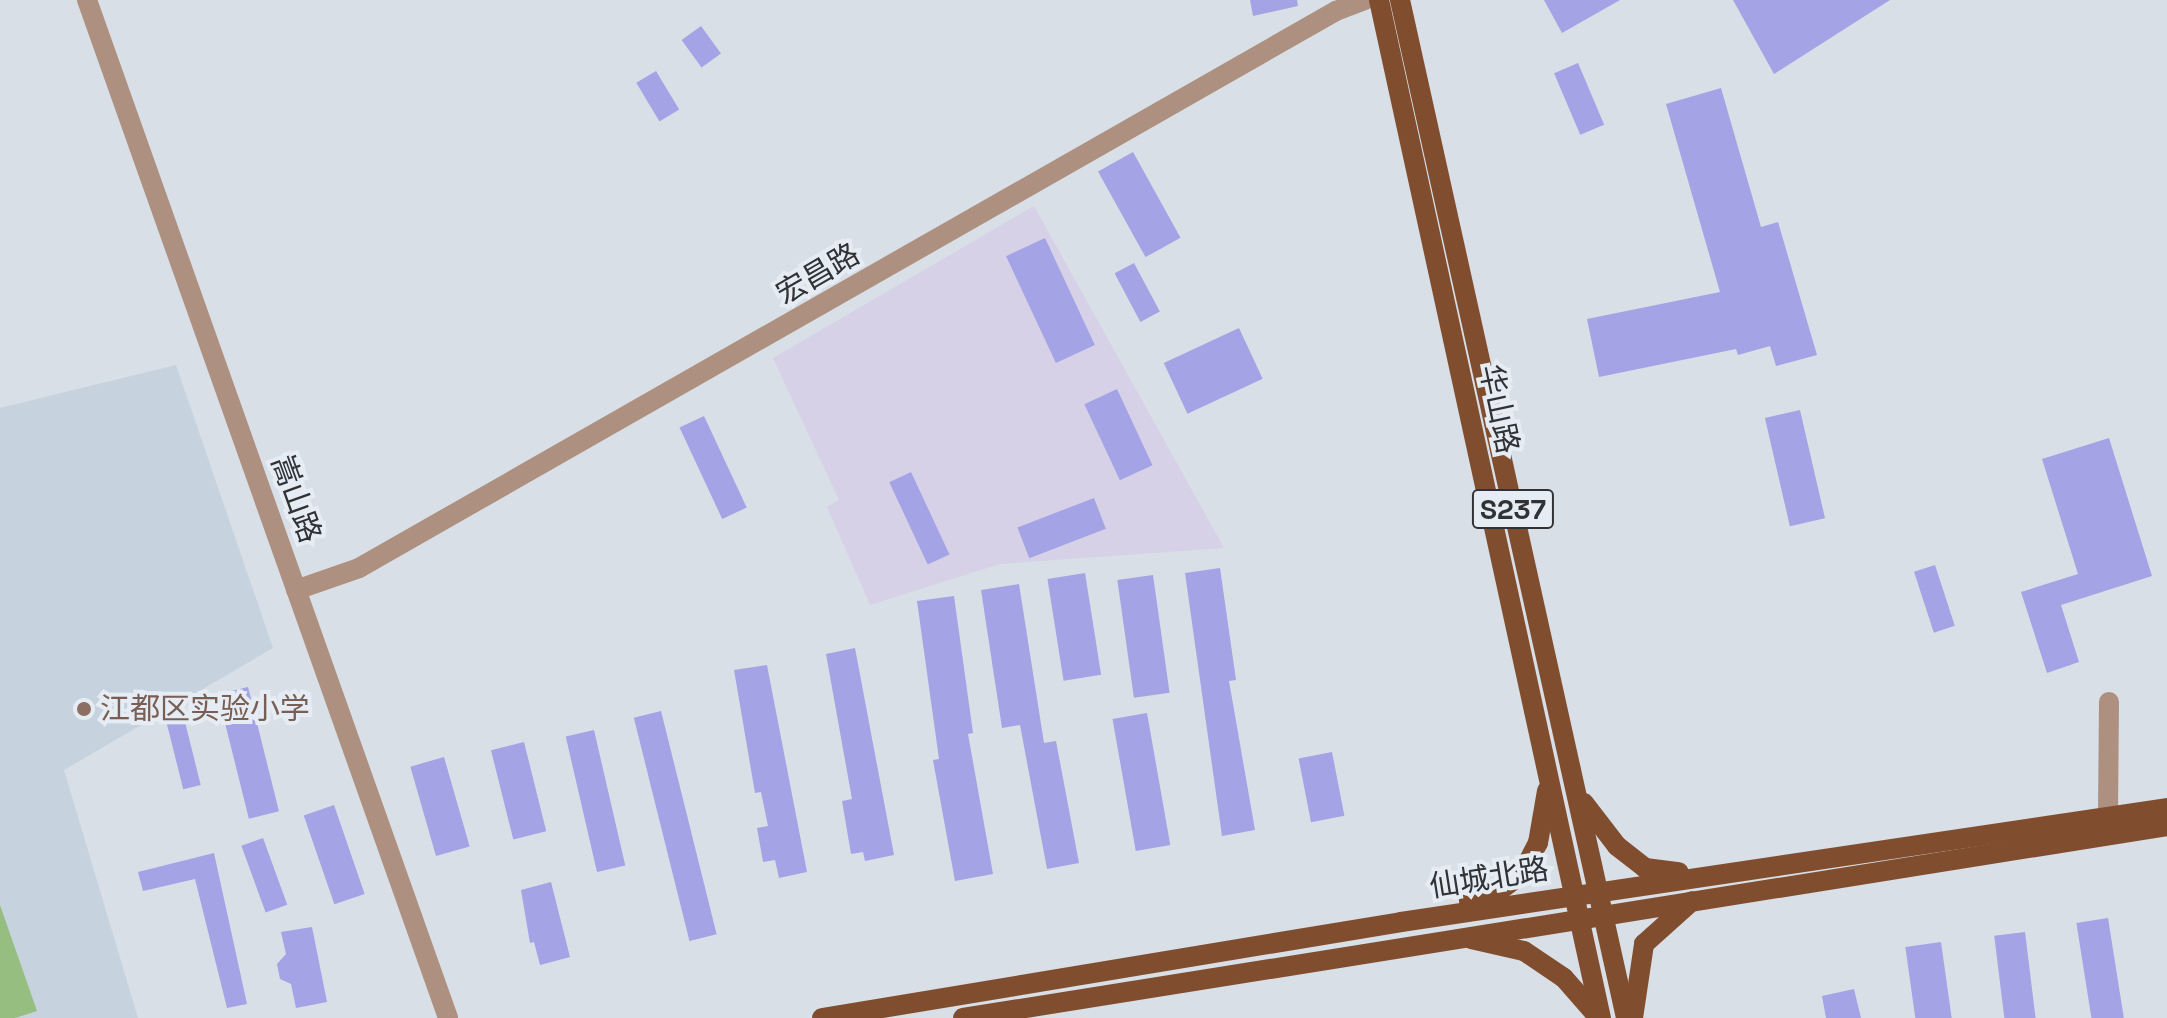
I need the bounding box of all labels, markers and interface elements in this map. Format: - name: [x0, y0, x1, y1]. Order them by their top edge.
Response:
- street label: 宏昌路: [770, 236, 866, 312]
- street label: 华山路: [1472, 361, 1526, 457]
- street label: 嵩山路: [264, 451, 328, 547]
- road number: S237: [1471, 485, 1555, 533]
- place label: 江都区实验小学: [100, 691, 310, 727]
- marker: 江都区实验小学: [75, 700, 93, 718]
- street label: 仙城北路: [1427, 851, 1551, 905]

